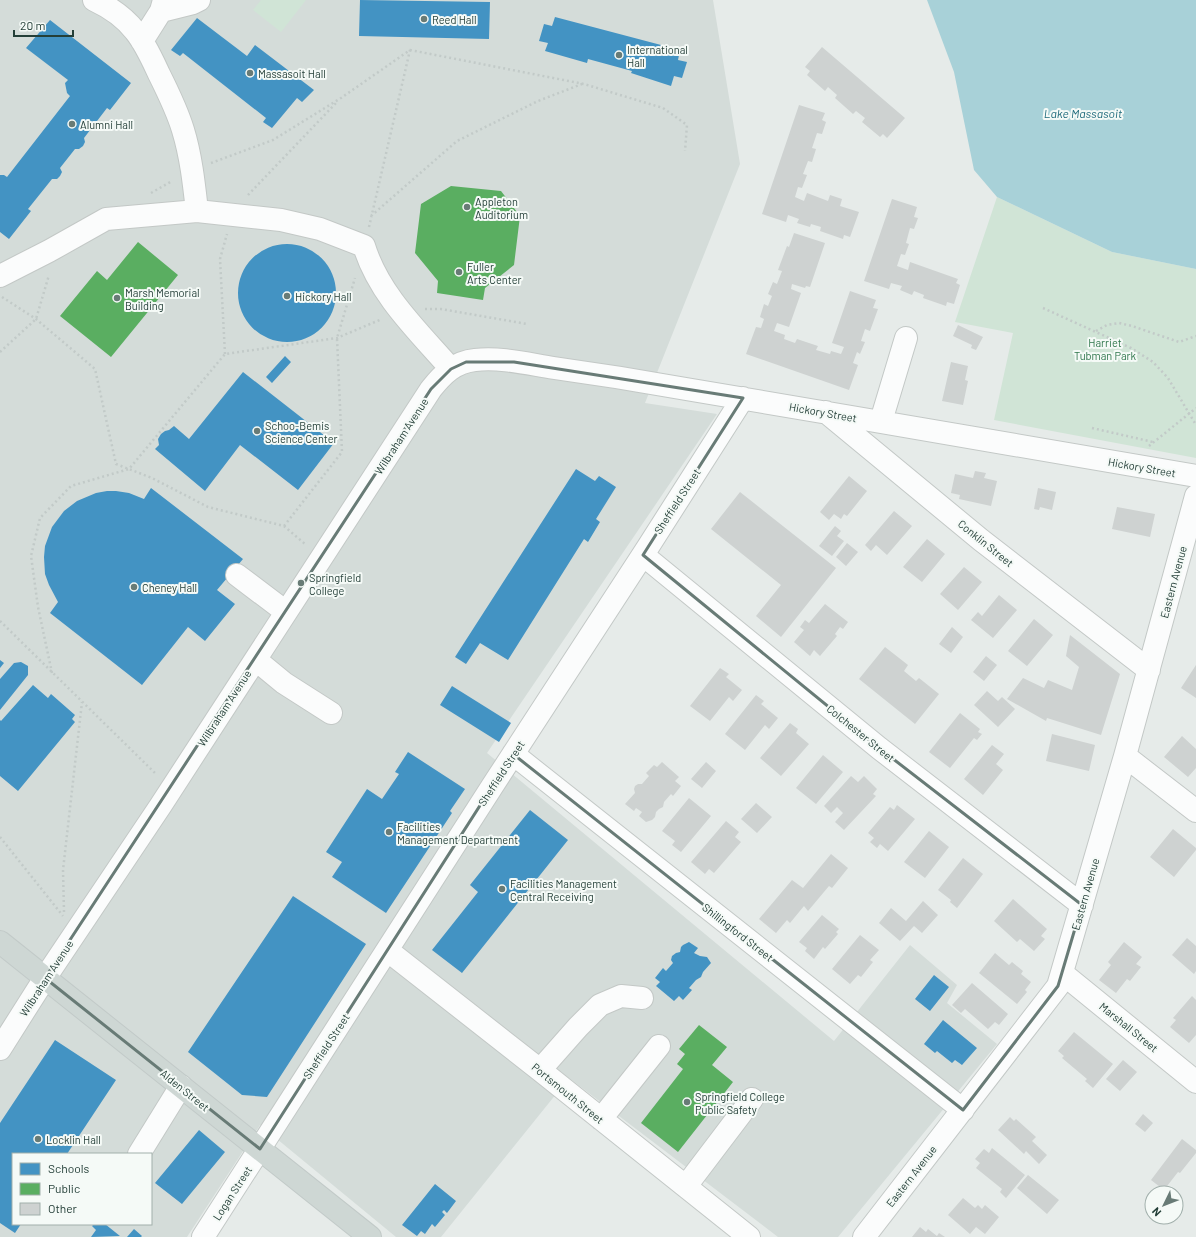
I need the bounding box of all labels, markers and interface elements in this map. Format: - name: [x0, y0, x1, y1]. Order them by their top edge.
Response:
- scale bar: [14, 12, 73, 38]
- place label: Reed Hall: [432, 13, 477, 26]
- marker: Reed Hall: [419, 14, 429, 24]
- text: 20 m: [20, 18, 46, 32]
- place label: International Hall: [627, 43, 688, 69]
- marker: International Hall: [614, 50, 624, 60]
- place label: Massasoit Hall: [258, 67, 326, 80]
- marker: Massasoit Hall: [245, 68, 255, 78]
- water label: Lake Massasoit: [1044, 106, 1123, 120]
- place label: Alumni Hall: [80, 118, 133, 131]
- marker: Alumni Hall: [67, 119, 77, 129]
- place label: Appleton Auditorium: [475, 195, 528, 221]
- marker: Appleton Auditorium: [462, 202, 472, 212]
- place label: Fuller Arts Center: [467, 260, 522, 286]
- marker: Fuller Arts Center: [454, 267, 464, 277]
- place label: Marsh Memorial Building: [125, 286, 200, 312]
- place label: Hickory Hall: [295, 290, 351, 303]
- marker: Hickory Hall: [282, 291, 292, 301]
- marker: Marsh Memorial Building: [112, 293, 122, 303]
- park label: Harriet Tubman Park: [1074, 336, 1137, 362]
- street label: Wilbraham Avenue: [371, 395, 431, 477]
- street label: Hickory Street: [788, 400, 858, 424]
- place label: Schoo-Bemis Science Center: [265, 419, 338, 445]
- marker: Schoo-Bemis Science Center: [252, 426, 262, 436]
- street label: Hickory Street: [1107, 455, 1177, 479]
- street label: Sheffield Street: [651, 466, 703, 536]
- street label: Conklin Street: [956, 517, 1016, 569]
- street label: Eastern Avenue: [1157, 544, 1189, 620]
- place label: Springfield College: [309, 571, 361, 597]
- marker: Springfield College: [296, 578, 306, 588]
- place label: Cheney Hall: [142, 581, 197, 594]
- marker: Cheney Hall: [129, 582, 139, 592]
- street label: Wilbraham Avenue: [194, 667, 254, 749]
- street label: Colchester Street: [824, 702, 898, 764]
- street label: Sheffield Street: [475, 738, 527, 808]
- place label: Facilities Management Department: [397, 820, 518, 846]
- marker: Facilities Management Department: [384, 827, 394, 837]
- street label: Eastern Avenue: [1069, 856, 1102, 932]
- place label: Facilities Management Central Receiving: [510, 877, 617, 903]
- marker: Facilities Management Central Receiving: [497, 884, 507, 894]
- street label: Shillingford Street: [700, 900, 776, 964]
- street label: Wilbraham Avenue: [16, 937, 76, 1019]
- street label: Marshall Street: [1097, 999, 1161, 1055]
- street label: Sheffield Street: [300, 1011, 352, 1081]
- street label: Portsmouth Street: [529, 1060, 607, 1126]
- street label: Alden Street: [158, 1066, 212, 1114]
- place label: Springfield College Public Safety: [695, 1090, 785, 1116]
- marker: Springfield College Public Safety: [682, 1097, 692, 1107]
- place label: Locklin Hall: [46, 1133, 101, 1146]
- marker: Locklin Hall: [33, 1134, 43, 1144]
- street label: Eastern Avenue: [883, 1143, 939, 1209]
- legend: [12, 1153, 152, 1225]
- text: Schools: [48, 1161, 89, 1175]
- street label: Logan Street: [210, 1163, 254, 1223]
- text: Public: [48, 1181, 80, 1195]
- north arrow: [1144, 1185, 1184, 1225]
- text: Other: [48, 1201, 78, 1215]
- text: N: [1149, 1205, 1164, 1219]

